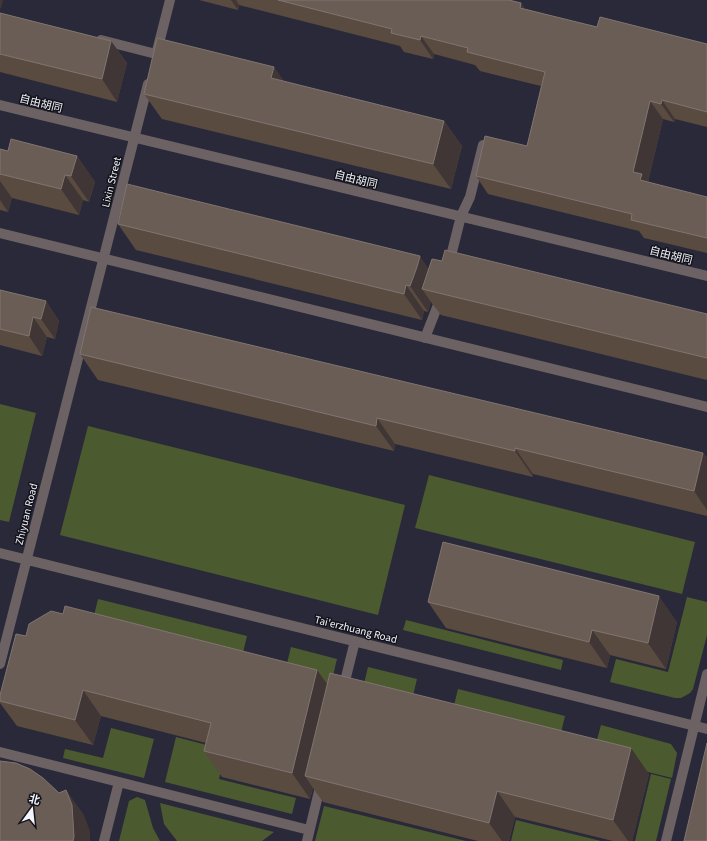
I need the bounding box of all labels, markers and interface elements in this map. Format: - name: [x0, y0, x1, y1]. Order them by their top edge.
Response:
- street label: 自由胡同: [18, 91, 64, 116]
- street label: Lixin Street: [98, 155, 125, 209]
- street label: 自由胡同: [333, 167, 379, 192]
- street label: 自由胡同: [648, 243, 694, 268]
- street label: Zhiyuan Road: [12, 482, 41, 547]
- street label: Tai'erzhuang Road: [313, 612, 399, 647]
- north arrow: [12, 789, 52, 829]
- text: 北: [27, 791, 42, 808]

